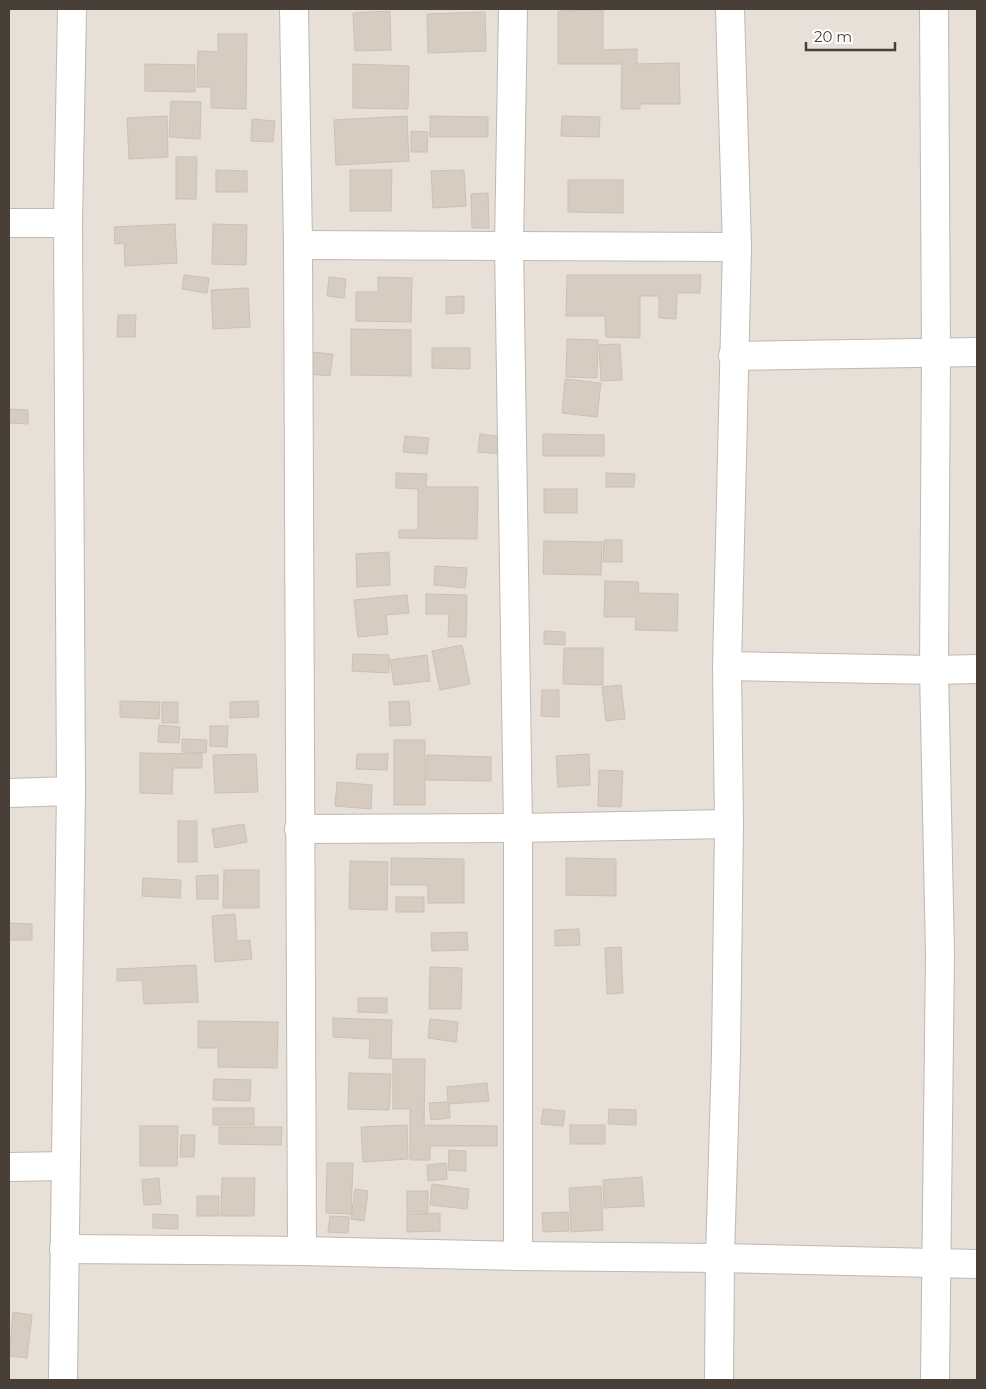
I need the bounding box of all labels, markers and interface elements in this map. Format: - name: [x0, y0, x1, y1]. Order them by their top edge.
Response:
- scale bar: [806, 20, 895, 52]
- text: 20 m: [814, 27, 852, 46]

